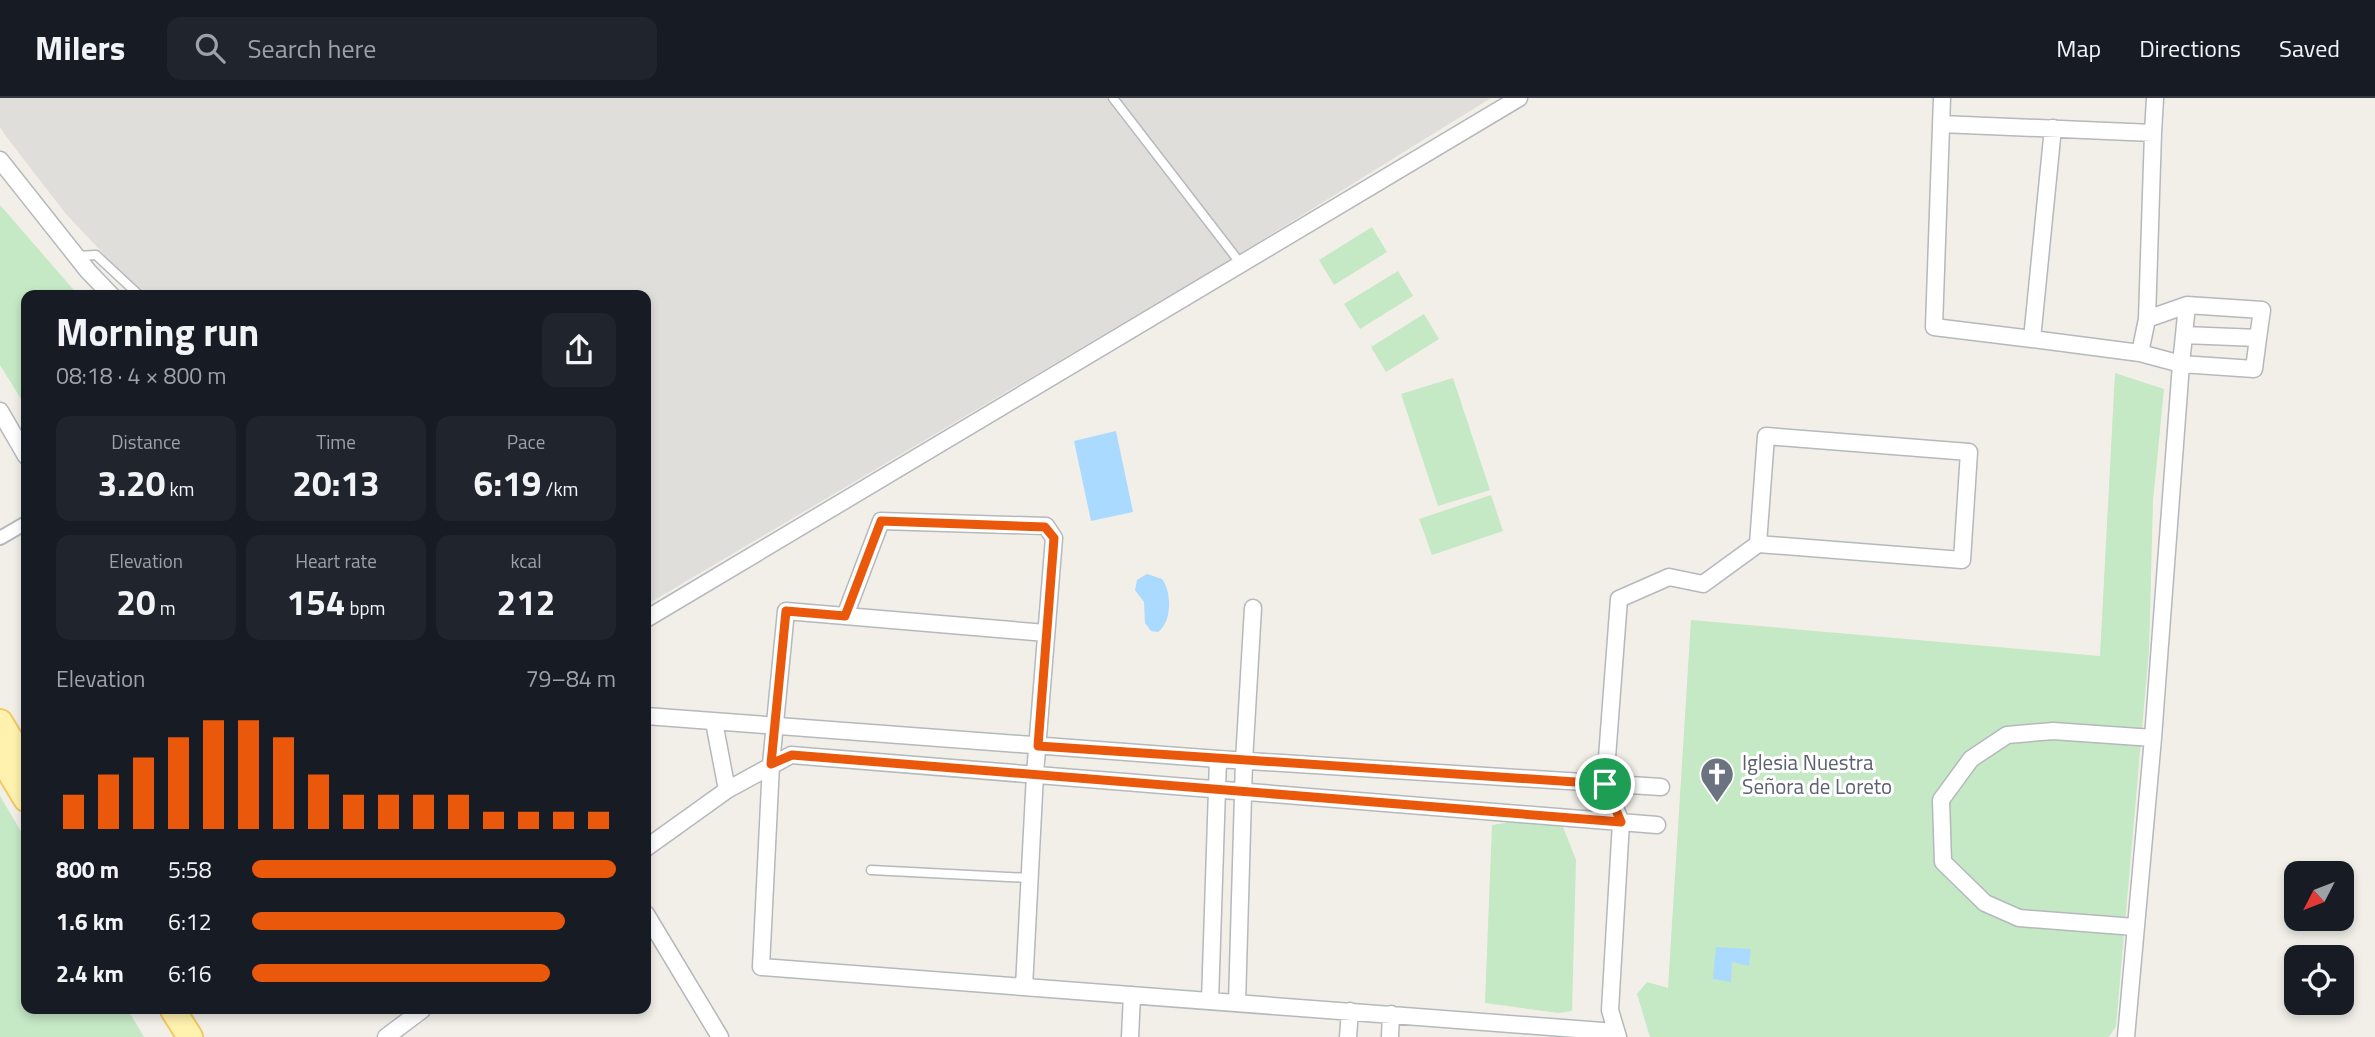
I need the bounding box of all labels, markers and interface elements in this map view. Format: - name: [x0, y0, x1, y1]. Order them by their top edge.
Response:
- search box: [167, 17, 657, 80]
- text: Milers: [35, 23, 125, 73]
- icon: search: [191, 29, 229, 67]
- text: Search here: [247, 29, 376, 68]
- text: Map: [2056, 30, 2101, 66]
- text: Directions: [2139, 30, 2241, 66]
- text: Saved: [2279, 30, 2340, 66]
- text: Morning run: [56, 303, 259, 361]
- button: share: [542, 313, 616, 387]
- text: 08:18 · 4 × 800 m: [56, 358, 226, 393]
- text: Distance: [111, 427, 181, 456]
- text: Time: [316, 427, 356, 456]
- text: Pace: [507, 427, 545, 456]
- text: 3.20: [98, 456, 165, 510]
- text: 20:13: [292, 456, 380, 510]
- text: 6:19: [474, 456, 541, 510]
- text: km: [165, 474, 194, 503]
- text: /km: [541, 474, 578, 503]
- text: Elevation: [109, 546, 183, 575]
- text: Heart rate: [295, 546, 377, 575]
- text: kcal: [510, 546, 542, 575]
- text: 20: [116, 575, 156, 629]
- text: 154: [287, 575, 345, 629]
- text: 212: [497, 575, 555, 629]
- text: m: [156, 593, 176, 622]
- text: bpm: [345, 593, 385, 622]
- text: Elevation: [56, 661, 145, 696]
- text: 79–84 m: [526, 661, 616, 696]
- place label: Iglesia Nuestra Señora de Loreto: [1742, 746, 1892, 802]
- pin: [1575, 754, 1635, 814]
- church icon: Iglesia Nuestra Señora de Loreto: [1698, 755, 1736, 804]
- icon: arrive: [1586, 765, 1624, 803]
- text: 800 m: [56, 852, 119, 887]
- text: 5:58: [168, 852, 212, 887]
- north arrow: [2284, 861, 2354, 931]
- map controls: [2284, 861, 2354, 1015]
- text: 1.6 km: [56, 904, 124, 939]
- text: 6:12: [168, 904, 212, 939]
- button: locate: [2284, 945, 2354, 1015]
- text: 2.4 km: [56, 956, 124, 991]
- text: 6:16: [168, 956, 212, 991]

